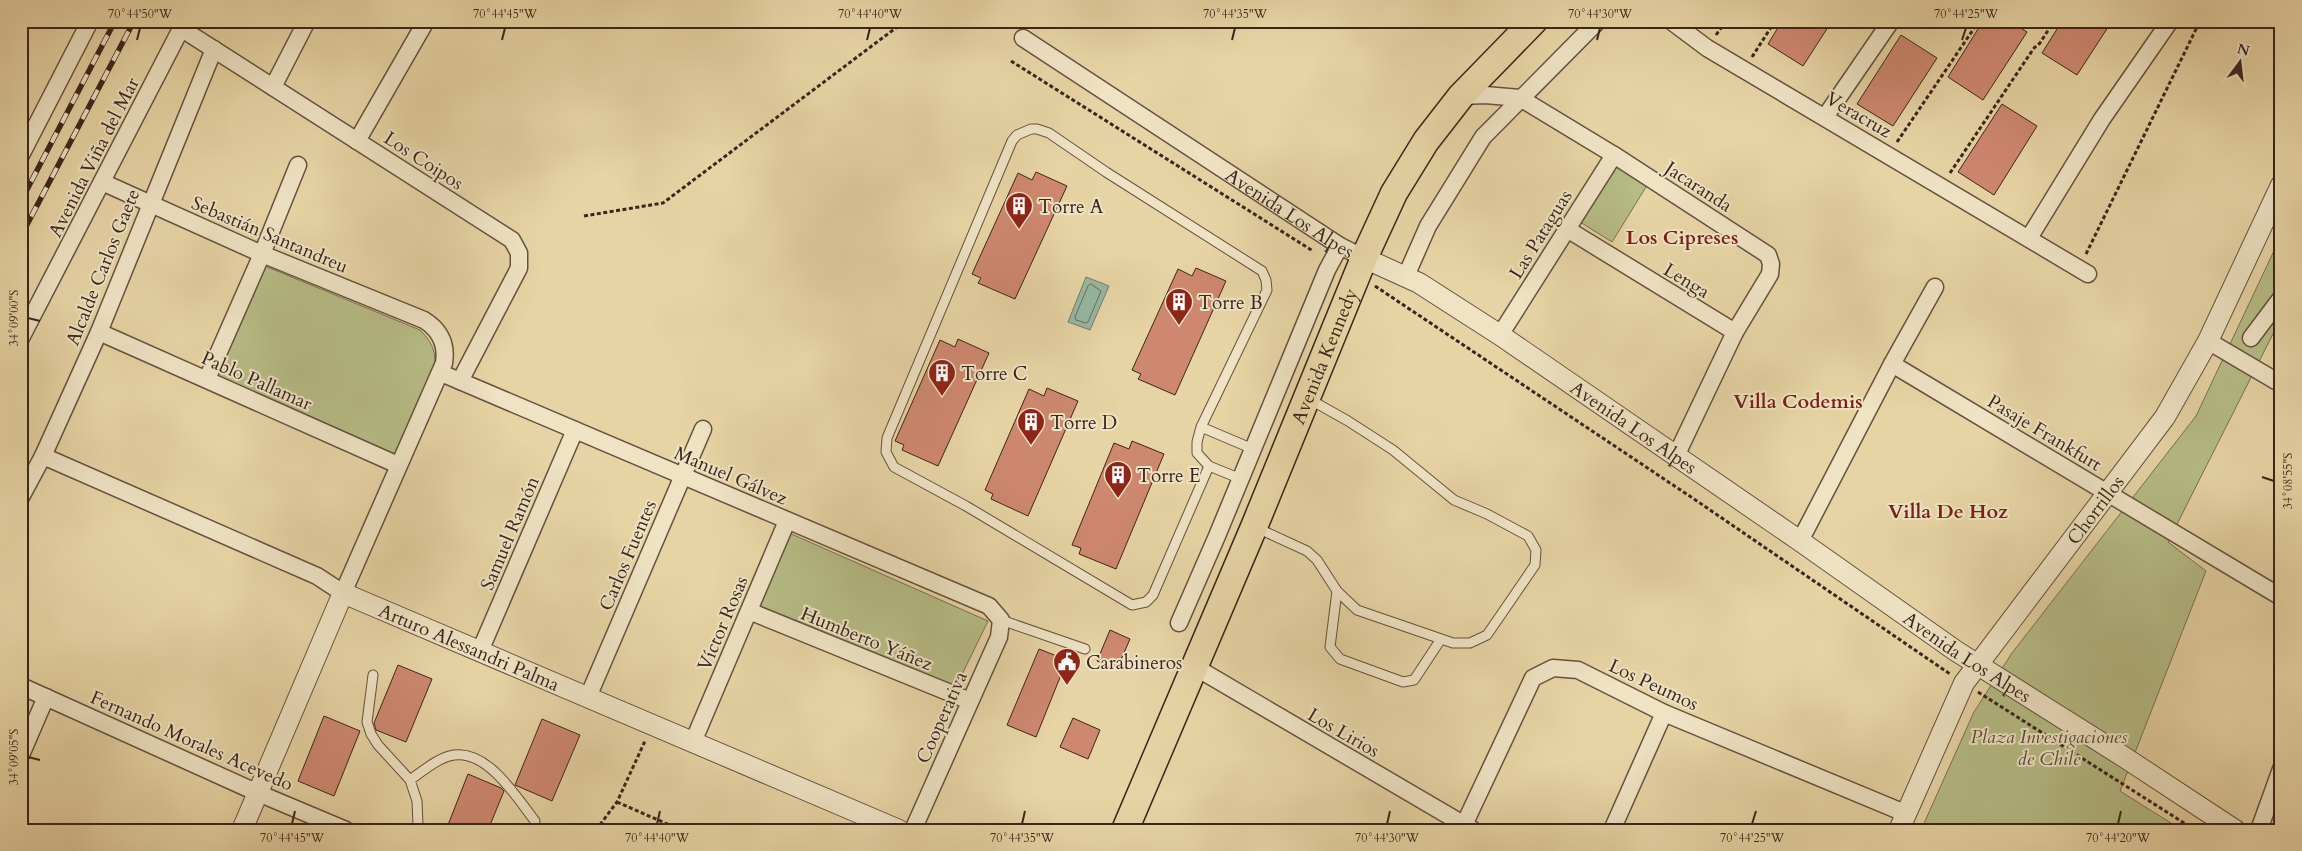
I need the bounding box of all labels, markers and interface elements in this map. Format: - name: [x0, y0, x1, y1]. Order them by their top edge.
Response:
- text: 70°44'50"W: [108, 6, 173, 22]
- text: 70°44'45"W: [473, 6, 538, 22]
- text: 70°44'40"W: [838, 6, 903, 22]
- text: 70°44'35"W: [1203, 6, 1268, 22]
- text: 70°44'30"W: [1568, 6, 1633, 22]
- text: 70°44'25"W: [1934, 6, 1999, 22]
- north arrow: [2214, 38, 2264, 88]
- text: N: [2235, 39, 2252, 61]
- street label: Avenida Viña del Mar: [42, 73, 146, 242]
- street label: Veracruz: [1821, 86, 1897, 144]
- street label: Los Coipos: [379, 125, 468, 196]
- street label: Jacaranda: [1657, 154, 1737, 218]
- street label: Avenida Los Alpes: [1220, 162, 1358, 265]
- street label: Alcalde Carlos Gaete: [60, 185, 146, 349]
- street label: Las Pataguas: [1503, 185, 1578, 284]
- street label: Sebastián Santandreu: [187, 190, 352, 280]
- building icon: Torre A: [1004, 191, 1034, 230]
- place label: Torre A: [1038, 194, 1104, 220]
- district label: Los Cipreses: [1626, 224, 1738, 251]
- street label: Lenga: [1658, 257, 1715, 305]
- street label: Avenida Kennedy: [1285, 285, 1364, 428]
- building icon: Torre B: [1164, 287, 1194, 326]
- text: 34°09'00"S: [6, 290, 22, 346]
- place label: Torre B: [1198, 290, 1263, 316]
- street label: Pablo Pallamar: [197, 345, 316, 417]
- building icon: Torre C: [927, 358, 957, 397]
- place label: Torre C: [961, 361, 1027, 387]
- street label: Avenida Los Alpes: [1565, 375, 1702, 480]
- district label: Villa Codemis: [1733, 388, 1863, 415]
- street label: Pasaje Frankfurt: [1982, 388, 2107, 477]
- building icon: Torre D: [1016, 407, 1046, 446]
- place label: Torre D: [1050, 410, 1117, 436]
- street label: Manuel Gálvez: [670, 440, 792, 512]
- text: 34°08'55"S: [2280, 453, 2296, 509]
- building icon: Torre E: [1103, 460, 1133, 499]
- place label: Torre E: [1137, 463, 1201, 489]
- street label: Chorrillos: [2061, 470, 2131, 550]
- street label: Samuel Ramón: [474, 472, 546, 594]
- street label: Carlos Fuentes: [593, 496, 663, 615]
- district label: Villa De Hoz: [1888, 498, 2008, 525]
- street label: Víctor Rosas: [691, 572, 755, 675]
- street label: Arturo Alessandri Palma: [375, 598, 563, 698]
- street label: Humberto Yáñez: [797, 601, 937, 677]
- street label: Avenida Los Alpes: [1898, 606, 2036, 709]
- public building icon: Carabineros: [1052, 647, 1082, 686]
- place label: Carabineros: [1086, 650, 1182, 676]
- street label: Los Peumos: [1604, 653, 1703, 717]
- street label: Cooperativa: [910, 667, 974, 768]
- street label: Fernando Morales Acevedo: [86, 684, 297, 797]
- street label: Los Lirios: [1303, 702, 1384, 764]
- park label: Plaza Investigaciones de Chile: [1970, 724, 2128, 772]
- text: 34°09'05"S: [6, 729, 22, 785]
- text: 70°44'45"W: [260, 830, 325, 846]
- text: 70°44'40"W: [625, 830, 690, 846]
- text: 70°44'35"W: [990, 830, 1055, 846]
- text: 70°44'30"W: [1355, 830, 1420, 846]
- text: 70°44'25"W: [1720, 830, 1785, 846]
- text: 70°44'20"W: [2086, 830, 2151, 846]

